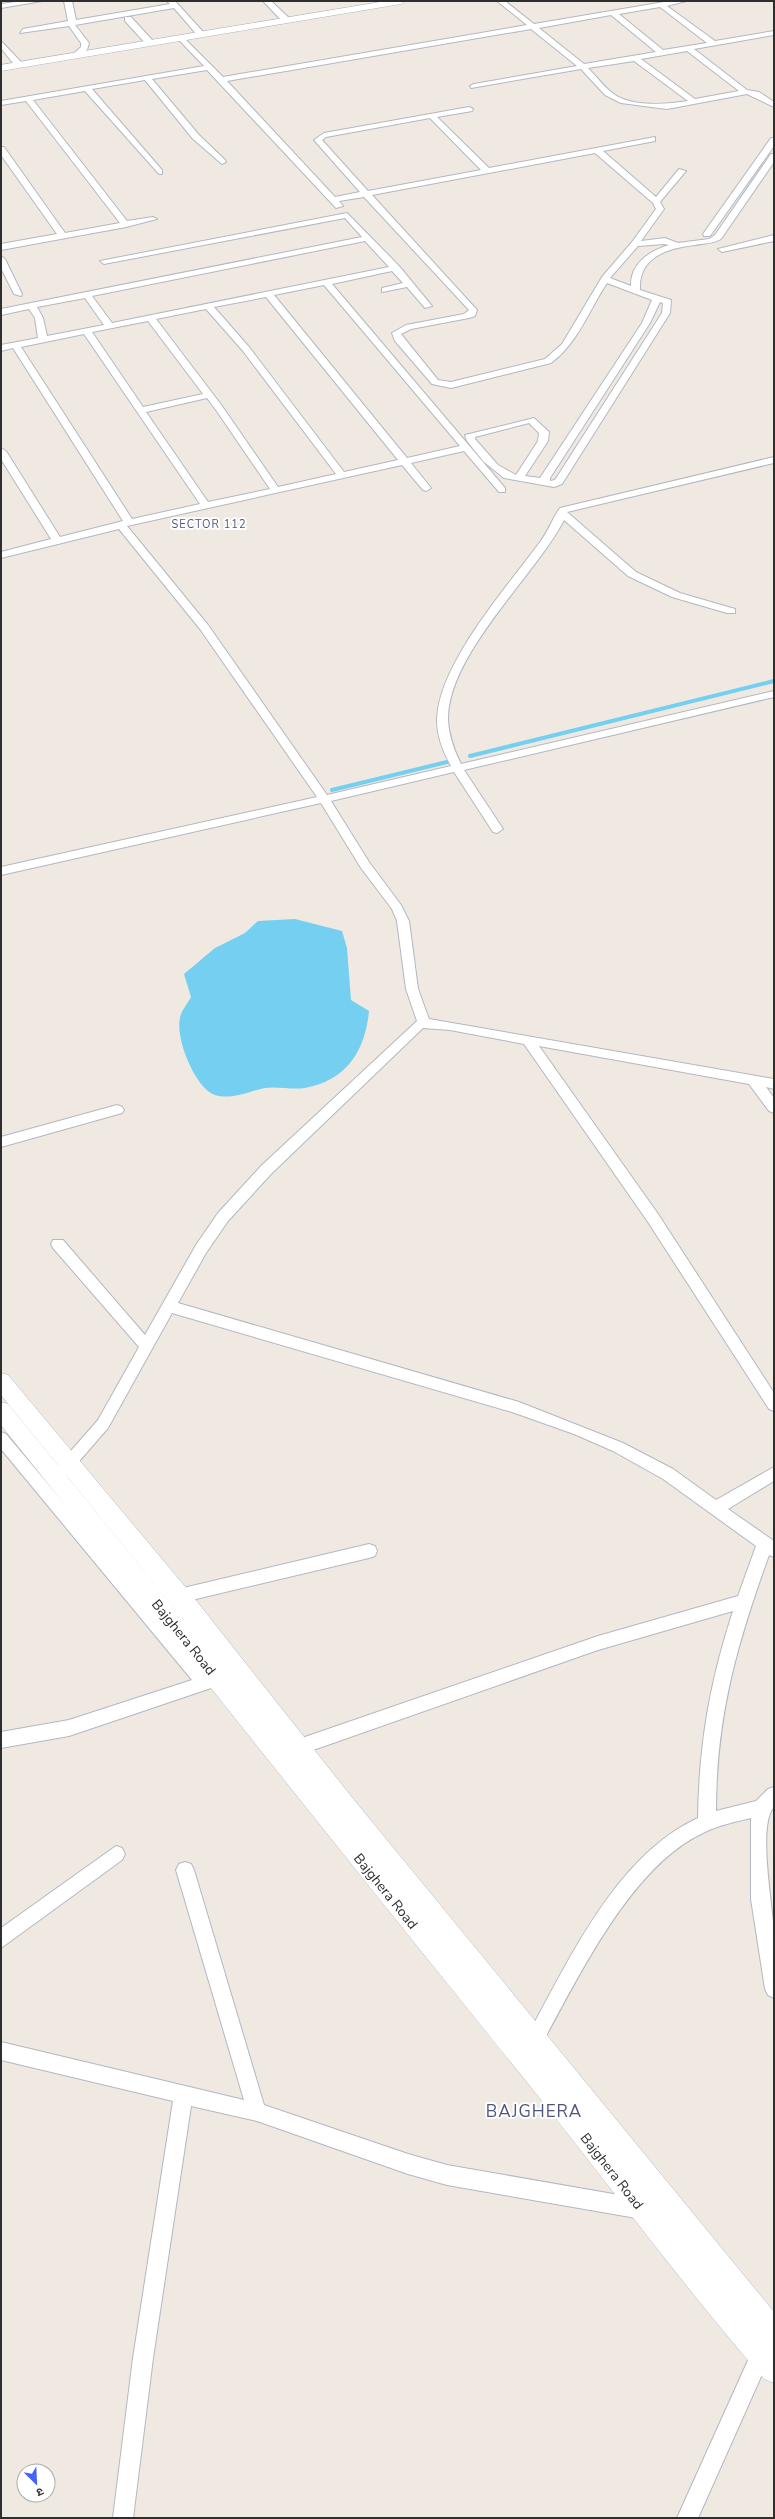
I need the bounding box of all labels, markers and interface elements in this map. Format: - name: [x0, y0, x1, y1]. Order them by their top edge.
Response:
- district label: SECTOR 112: [172, 517, 247, 532]
- street label: Bajghera Road: [147, 1595, 220, 1679]
- street label: Bajghera Road: [349, 1849, 422, 1933]
- district label: BAJGHERA: [486, 2100, 582, 2123]
- street label: Bajghera Road: [576, 2129, 648, 2214]
- north arrow: [16, 2463, 56, 2503]
- text: उ: [33, 2484, 46, 2500]

